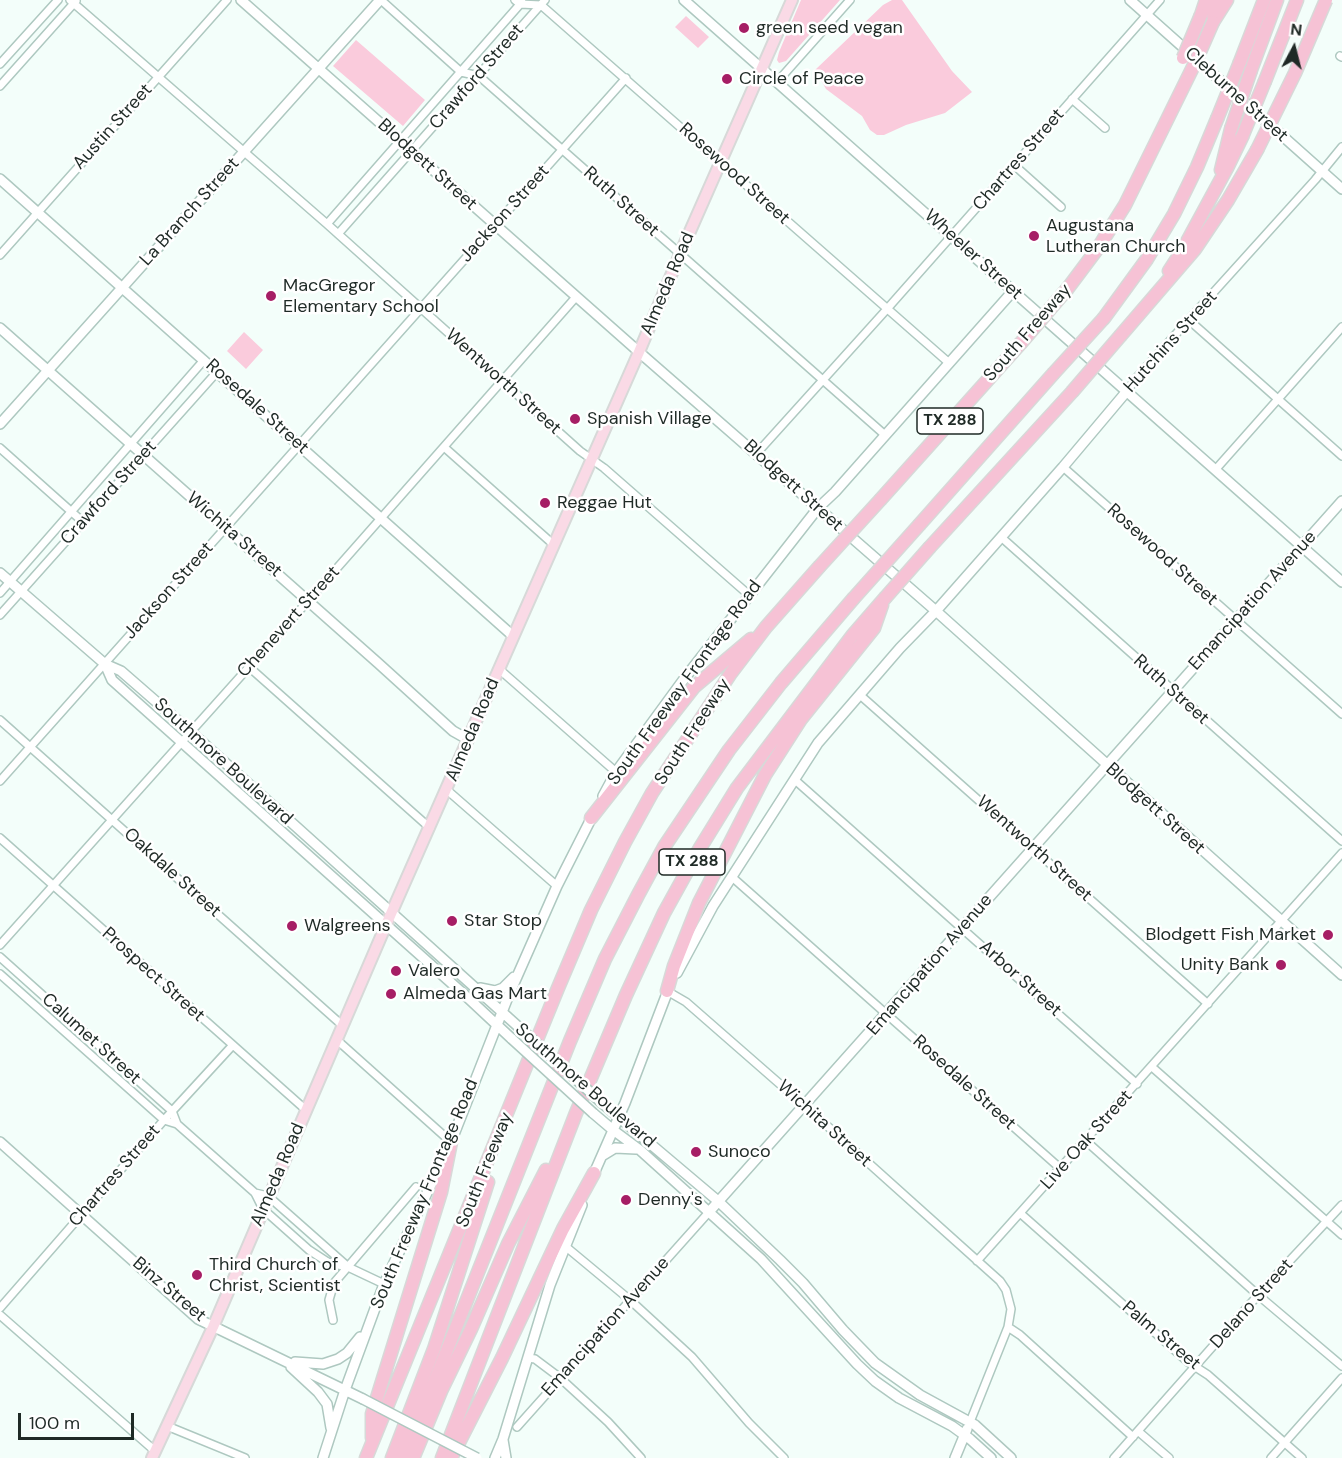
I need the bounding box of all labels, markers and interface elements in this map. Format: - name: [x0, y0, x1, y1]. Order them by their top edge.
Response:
- place label: green seed vegan: [756, 17, 903, 39]
- north arrow: [1264, 18, 1324, 78]
- text: N: [1289, 19, 1303, 41]
- street label: Crawford Street: [425, 20, 529, 134]
- marker: green seed vegan: [737, 21, 751, 35]
- street label: Cleburne Street: [1180, 43, 1292, 147]
- place label: Circle of Peace: [739, 68, 864, 90]
- marker: Circle of Peace: [720, 72, 734, 86]
- street label: Austin Street: [69, 80, 157, 174]
- street label: Chartres Street: [969, 105, 1069, 215]
- street label: Blodgett Street: [373, 115, 481, 215]
- street label: Rosewood Street: [674, 119, 794, 229]
- street label: La Branch Street: [136, 153, 244, 271]
- street label: Jackson Street: [456, 161, 554, 267]
- street label: Ruth Street: [579, 162, 663, 242]
- street label: Wheeler Street: [919, 205, 1027, 305]
- place label: Augustana Lutheran Church: [1046, 215, 1186, 258]
- street label: Almeda Road: [637, 229, 699, 339]
- marker: Augustana Lutheran Church: [1027, 229, 1041, 243]
- place label: MacGregor Elementary School: [283, 275, 439, 318]
- street label: South Freeway: [980, 280, 1076, 386]
- street label: Hutchins Street: [1120, 287, 1222, 397]
- marker: MacGregor Elementary School: [264, 289, 278, 303]
- street label: Wentworth Street: [441, 324, 565, 440]
- street label: Rosedale Street: [201, 355, 313, 459]
- place label: Spanish Village: [587, 408, 711, 430]
- road number: TX 288: [917, 408, 983, 434]
- marker: Spanish Village: [568, 412, 582, 426]
- street label: Crawford Street: [57, 436, 161, 550]
- street label: Blodgett Street: [739, 436, 847, 536]
- street label: Wichita Street: [182, 488, 286, 582]
- place label: Reggae Hut: [557, 492, 652, 514]
- marker: Reggae Hut: [538, 496, 552, 510]
- street label: Rosewood Street: [1102, 500, 1222, 610]
- street label: Emancipation Avenue: [1185, 527, 1321, 675]
- street label: Jackson Street: [120, 538, 218, 644]
- street label: Chenevert Street: [233, 562, 345, 682]
- street label: South Freeway Frontage Road: [603, 576, 767, 790]
- street label: Ruth Street: [1129, 650, 1213, 730]
- street label: Almeda Road: [442, 675, 504, 785]
- street label: South Freeway: [651, 675, 735, 789]
- street label: Southmore Boulevard: [149, 694, 297, 830]
- street label: Blodgett Street: [1101, 759, 1209, 859]
- street label: Wentworth Street: [972, 791, 1096, 907]
- street label: Oakdale Street: [119, 824, 225, 922]
- road number: TX 288: [659, 849, 725, 875]
- street label: Emancipation Avenue: [863, 890, 997, 1040]
- place label: Star Stop: [464, 910, 542, 932]
- marker: Star Stop: [445, 914, 459, 928]
- place label: Walgreens: [304, 915, 391, 937]
- marker: Walgreens: [285, 919, 299, 933]
- street label: Prospect Street: [97, 923, 209, 1027]
- place label: Blodgett Fish Market: [1146, 924, 1316, 946]
- marker: Blodgett Fish Market: [1321, 928, 1335, 942]
- street label: Arbor Street: [974, 937, 1066, 1021]
- place label: Unity Bank: [1181, 954, 1269, 976]
- marker: Unity Bank: [1274, 958, 1288, 972]
- place label: Valero: [408, 960, 460, 982]
- marker: Valero: [389, 964, 403, 978]
- place label: Almeda Gas Mart: [403, 983, 547, 1005]
- marker: Almeda Gas Mart: [384, 987, 398, 1001]
- street label: Calumet Street: [37, 989, 145, 1089]
- street label: Southmore Boulevard: [510, 1019, 660, 1153]
- street label: Rosedale Street: [908, 1031, 1020, 1135]
- street label: South Freeway Frontage Road: [367, 1076, 483, 1312]
- street label: Wichita Street: [772, 1076, 876, 1172]
- street label: Live Oak Street: [1037, 1086, 1137, 1194]
- street label: South Freeway: [452, 1109, 518, 1231]
- street label: Almeda Road: [247, 1120, 309, 1230]
- street label: Chartres Street: [65, 1121, 165, 1231]
- place label: Sunoco: [708, 1141, 771, 1163]
- marker: Sunoco: [689, 1145, 703, 1159]
- place label: Denny's: [638, 1189, 703, 1211]
- marker: Denny's: [619, 1193, 633, 1207]
- street label: Binz Street: [128, 1253, 210, 1327]
- street label: Emancipation Avenue: [538, 1253, 674, 1401]
- place label: Third Church of Christ, Scientist: [209, 1254, 341, 1296]
- street label: Delano Street: [1206, 1255, 1298, 1353]
- marker: Third Church of Christ, Scientist: [190, 1268, 204, 1282]
- street label: Palm Street: [1117, 1297, 1205, 1375]
- scale bar: [21, 1401, 136, 1439]
- text: 100 m: [29, 1411, 80, 1435]

